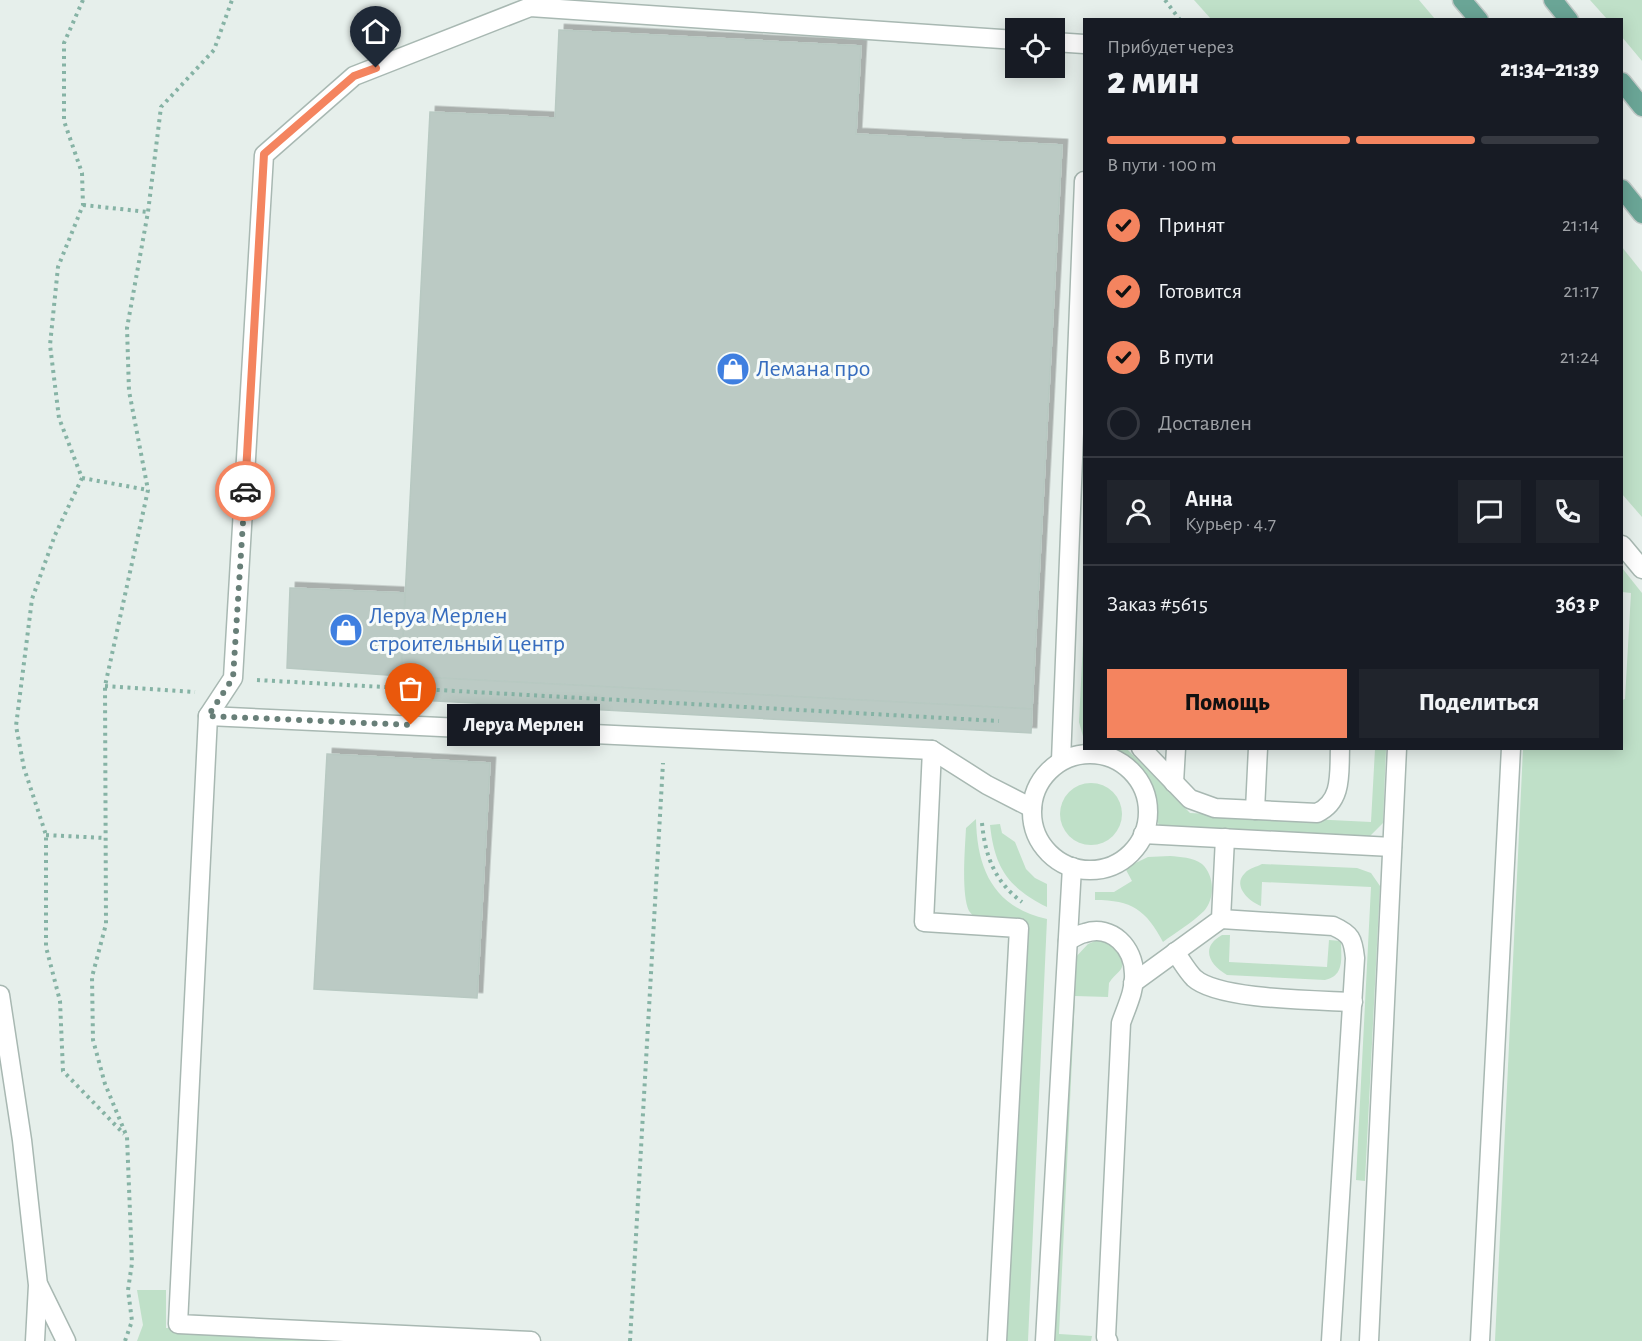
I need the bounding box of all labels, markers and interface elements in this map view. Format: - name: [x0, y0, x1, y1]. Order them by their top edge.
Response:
- pin: [350, 6, 401, 68]
- icon: home: [359, 15, 392, 48]
- map controls: [1005, 18, 1065, 78]
- button: locate: [1005, 18, 1065, 78]
- text: Прибудет через: [1107, 37, 1234, 57]
- text: 21:34–21:39: [1500, 58, 1599, 80]
- text: 2 мин: [1107, 62, 1200, 101]
- text: В пути · 100 m: [1107, 155, 1217, 175]
- icon: check: [1107, 209, 1140, 242]
- text: Принят: [1158, 214, 1224, 236]
- text: 21:14: [1562, 215, 1599, 235]
- icon: check: [1107, 275, 1140, 308]
- text: Готовится: [1158, 280, 1242, 302]
- text: 21:17: [1563, 281, 1599, 301]
- icon: check: [1107, 341, 1140, 374]
- text: В пути: [1158, 346, 1214, 368]
- text: 21:24: [1560, 347, 1599, 367]
- shop icon: Лемана про: [715, 351, 751, 387]
- place label: Лемана про: [756, 357, 870, 381]
- text: Доставлен: [1158, 412, 1252, 434]
- courier: [215, 461, 275, 521]
- icon: car: [229, 475, 262, 508]
- button: person: [1107, 480, 1170, 543]
- button: chat: [1458, 480, 1521, 543]
- button: phone: [1536, 480, 1599, 543]
- text: Анна: [1185, 488, 1233, 510]
- text: Курьер · 4.7: [1185, 514, 1276, 534]
- text: Заказ #5615: [1107, 593, 1208, 615]
- text: 363 ₽: [1556, 593, 1599, 615]
- place label: Леруа Мерлен строительный центр: [369, 604, 565, 656]
- shop icon: Леруа Мерлен строительный центр: [328, 612, 364, 648]
- pin: [385, 663, 436, 725]
- button: Помощь: [1107, 669, 1347, 738]
- button: Поделиться: [1359, 669, 1599, 738]
- icon: bag: [394, 672, 427, 705]
- callout: Леруа Мерлен: [447, 704, 600, 746]
- text: Леруа Мерлен: [463, 715, 584, 735]

